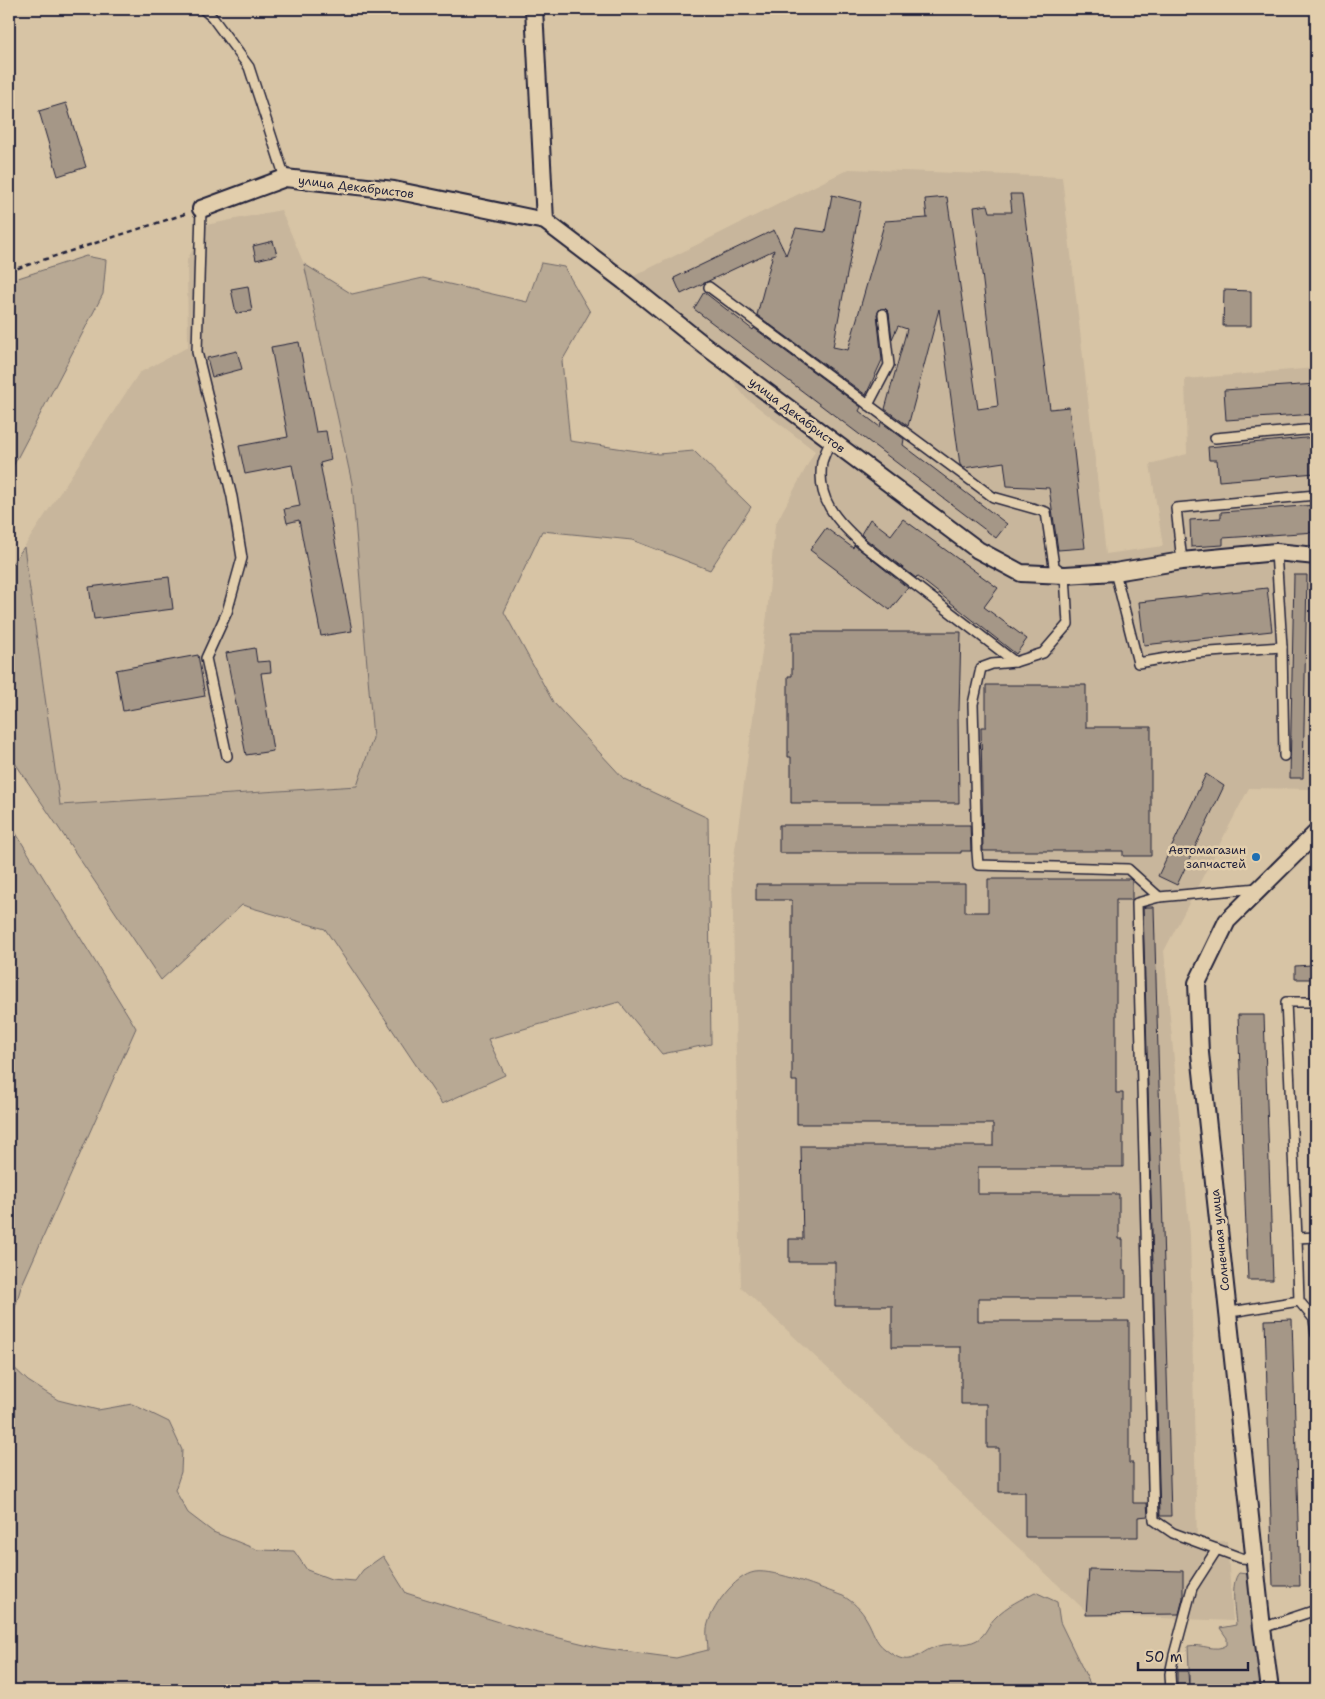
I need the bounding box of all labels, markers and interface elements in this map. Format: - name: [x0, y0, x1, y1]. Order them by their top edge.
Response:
- street label: улица Декабристов: [297, 172, 415, 202]
- street label: улица Декабристов: [746, 374, 848, 456]
- place label: Автомагазин запчастей: [1168, 842, 1246, 872]
- marker: Автомагазин запчастей: [1250, 851, 1262, 863]
- street label: Солнечная улица: [1207, 1188, 1233, 1292]
- scale bar: [1138, 1639, 1248, 1671]
- text: 50 m: [1145, 1647, 1183, 1667]

